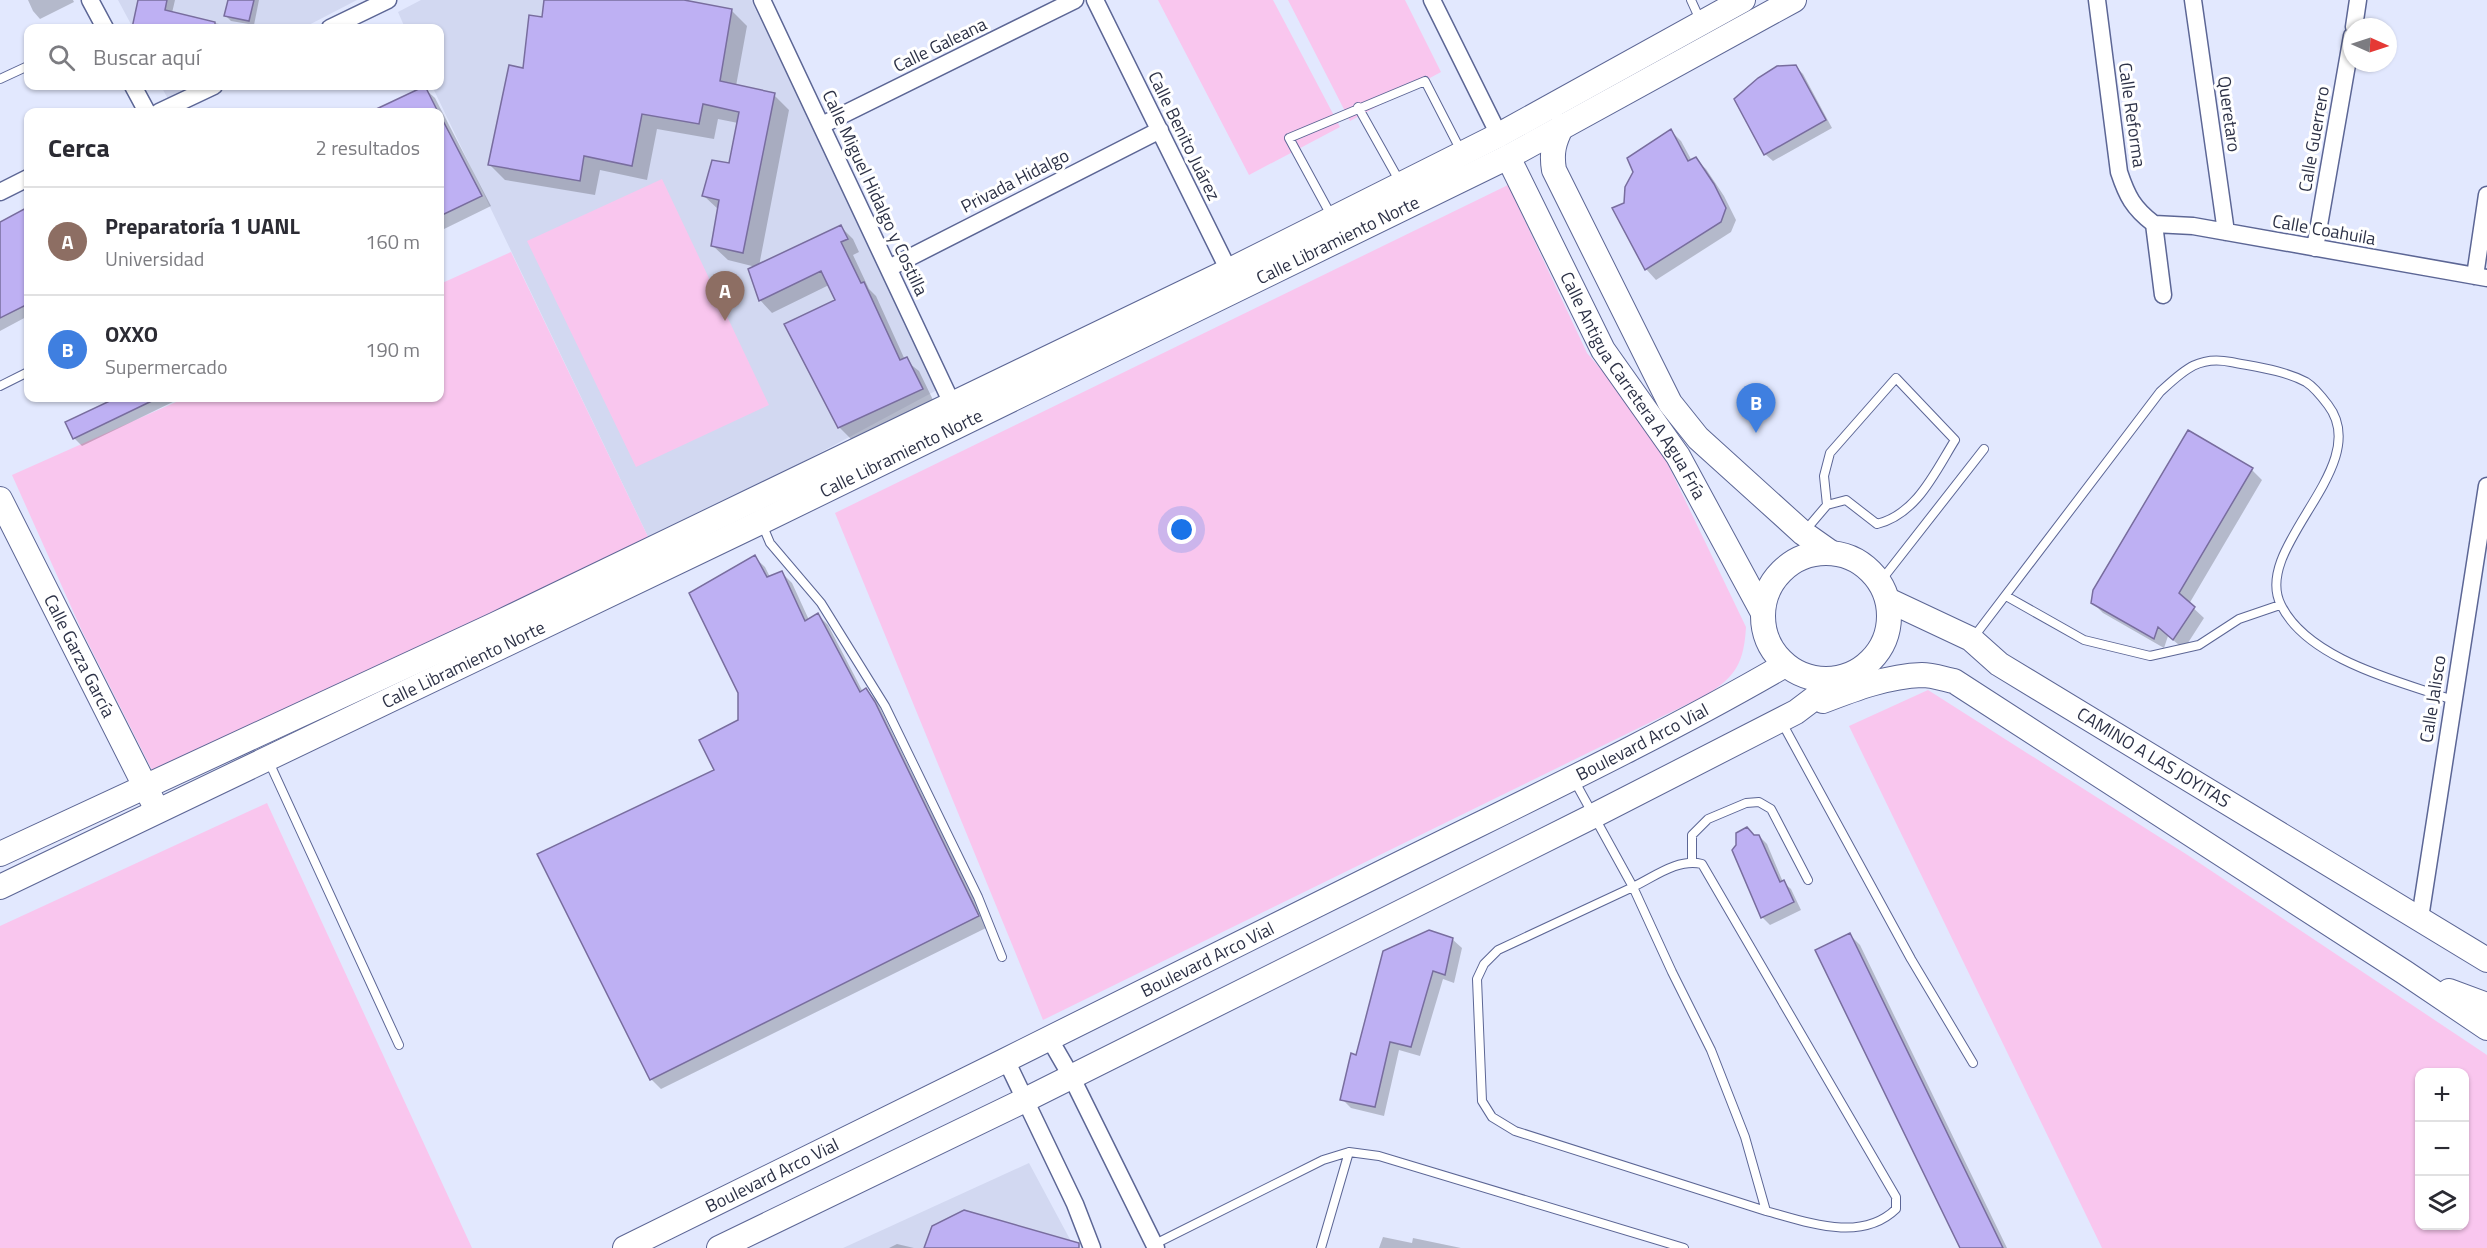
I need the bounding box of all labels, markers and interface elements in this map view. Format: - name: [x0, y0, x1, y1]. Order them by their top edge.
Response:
- street label: Calle Galeana: [888, 10, 991, 79]
- north arrow: [2343, 18, 2397, 72]
- search box: [24, 24, 444, 90]
- text: Buscar aquí: [93, 40, 201, 74]
- icon: search: [45, 41, 78, 74]
- street label: Calle Reforma: [2112, 61, 2153, 169]
- street label: Calle Benito Juárez: [1141, 67, 1227, 205]
- street label: Queretaro: [2211, 74, 2248, 154]
- street label: Calle Guerrero: [2291, 84, 2336, 194]
- street label: Calle Miguel Hidalgo y Costilla: [816, 85, 935, 300]
- text: Cerca: [48, 128, 110, 167]
- text: 2 resultados: [316, 132, 420, 163]
- street label: Privada Hidalgo: [956, 142, 1074, 219]
- street label: Calle Libramiento Norte: [1252, 188, 1424, 291]
- street label: Calle Coahuila: [2270, 207, 2378, 252]
- text: Preparatoría 1 UANL: [105, 209, 300, 243]
- text: A: [61, 226, 74, 257]
- text: 160 m: [365, 226, 420, 257]
- text: Universidad: [105, 243, 204, 274]
- street label: Calle Antigua Carretera A Agua Fría: [1554, 267, 1713, 504]
- pin: A: [706, 272, 744, 321]
- text: OXXO: [105, 317, 158, 351]
- text: B: [61, 334, 74, 365]
- text: 190 m: [365, 334, 420, 365]
- text: Supermercado: [105, 351, 227, 382]
- pin: B: [1736, 384, 1776, 433]
- street label: Calle Libramiento Norte: [815, 402, 987, 504]
- your location: [1167, 515, 1196, 544]
- street label: Calle Garza García: [37, 590, 122, 722]
- street label: Calle Libramiento Norte: [377, 614, 549, 715]
- street label: Calle Jalisco: [2412, 653, 2453, 745]
- street label: Boulevard Arco Vial: [1571, 696, 1713, 787]
- street label: CAMINO A LAS JOYITAS: [2072, 700, 2236, 814]
- street label: Boulevard Arco Vial: [1136, 915, 1279, 1004]
- map controls: [2415, 1068, 2469, 1230]
- button: +: [2415, 1068, 2469, 1122]
- button: −: [2415, 1122, 2469, 1176]
- street label: Boulevard Arco Vial: [701, 1131, 843, 1219]
- button: layers: [2415, 1176, 2469, 1230]

